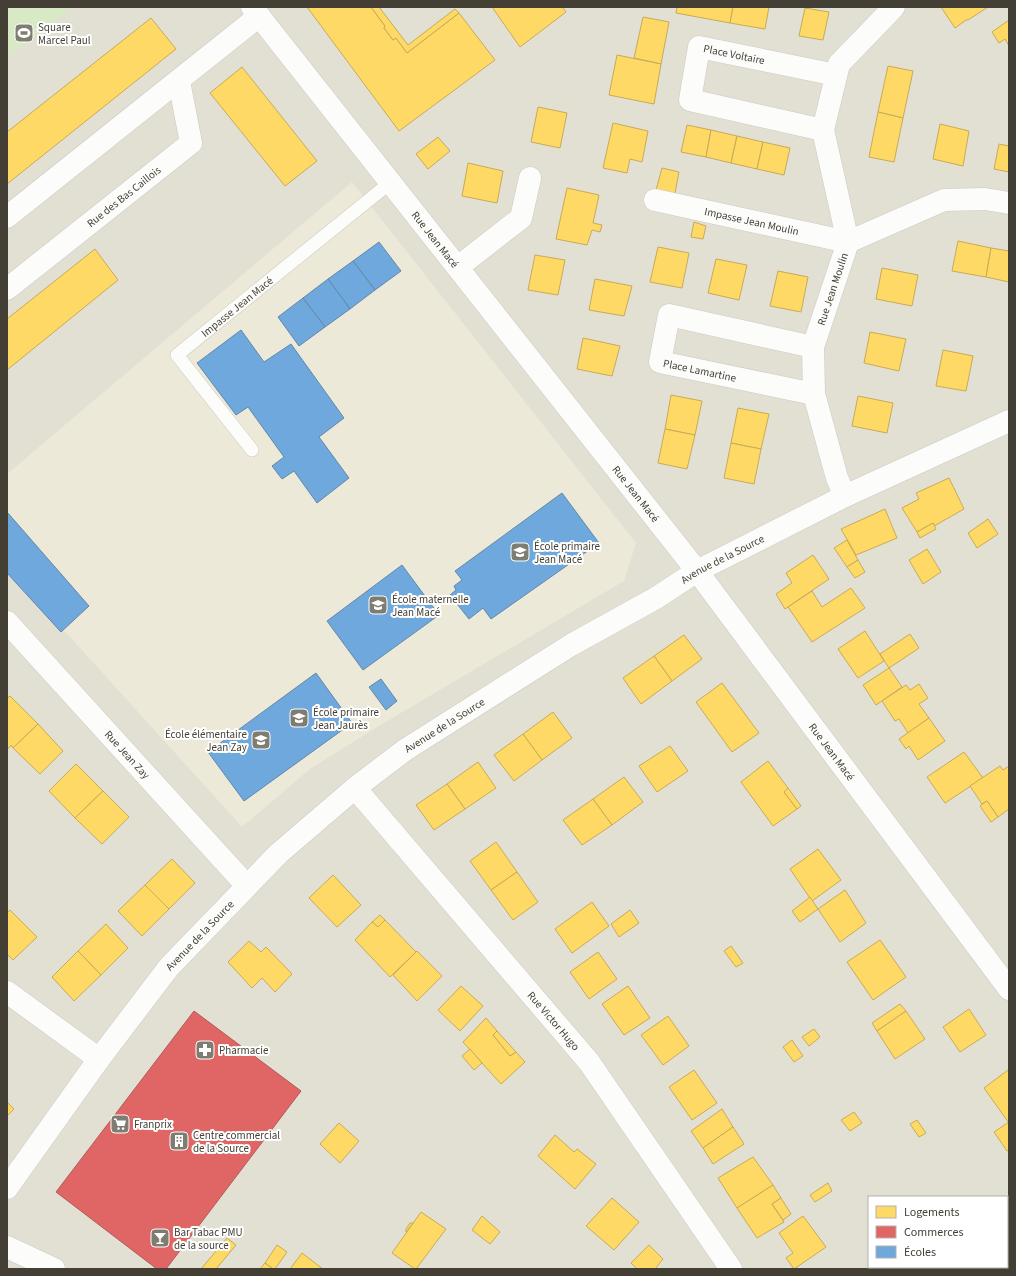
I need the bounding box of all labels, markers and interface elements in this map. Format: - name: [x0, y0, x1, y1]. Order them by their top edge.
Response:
- place label: Square Marcel Paul: [38, 20, 91, 48]
- sports icon: Square Marcel Paul: [13, 22, 35, 44]
- street label: Place Voltaire: [702, 41, 767, 68]
- street label: Rue des Bas Caillois: [84, 162, 164, 231]
- street label: Impasse Jean Moulin: [703, 204, 800, 239]
- street label: Rue Jean Macé: [408, 208, 462, 271]
- street label: Rue Jean Moulin: [814, 251, 852, 327]
- street label: Impasse Jean Macé: [198, 273, 277, 341]
- street label: Place Lamartine: [662, 356, 738, 386]
- street label: Rue Jean Macé: [609, 463, 663, 526]
- street label: Avenue de la Source: [678, 531, 767, 588]
- place label: École primaire Jean Macé: [534, 539, 601, 567]
- school or university icon: École primaire Jean Macé: [509, 541, 531, 563]
- place label: École maternelle Jean Macé: [392, 592, 469, 620]
- school or university icon: École maternelle Jean Macé: [367, 594, 389, 616]
- street label: Avenue de la Source: [402, 694, 488, 756]
- place label: École primaire Jean Jaurès: [313, 705, 380, 733]
- school or university icon: École primaire Jean Jaurès: [288, 707, 310, 729]
- street label: Rue Jean Macé: [805, 720, 858, 784]
- street label: Rue Jean Zay: [101, 727, 153, 782]
- place label: École élémentaire Jean Zay: [165, 727, 248, 755]
- school or university icon: École élémentaire Jean Zay: [250, 729, 272, 751]
- street label: Avenue de la Source: [162, 897, 238, 974]
- street label: Rue Victor Hugo: [524, 988, 583, 1054]
- pharmacy icon: Pharmacie: [194, 1039, 216, 1061]
- place label: Pharmacie: [219, 1043, 269, 1058]
- supermarket icon: Franprix: [109, 1113, 131, 1135]
- place label: Franprix: [134, 1117, 172, 1132]
- place label: Centre commercial de la Source: [193, 1128, 280, 1156]
- building icon: Centre commercial de la Source: [168, 1130, 190, 1152]
- legend: [868, 1196, 1008, 1268]
- text: Logements: [904, 1204, 959, 1221]
- text: Commerces: [904, 1224, 963, 1241]
- place label: Bar Tabac PMU de la source: [174, 1225, 243, 1253]
- bar icon: Bar Tabac PMU de la source: [149, 1227, 171, 1249]
- text: Écoles: [904, 1244, 936, 1261]

